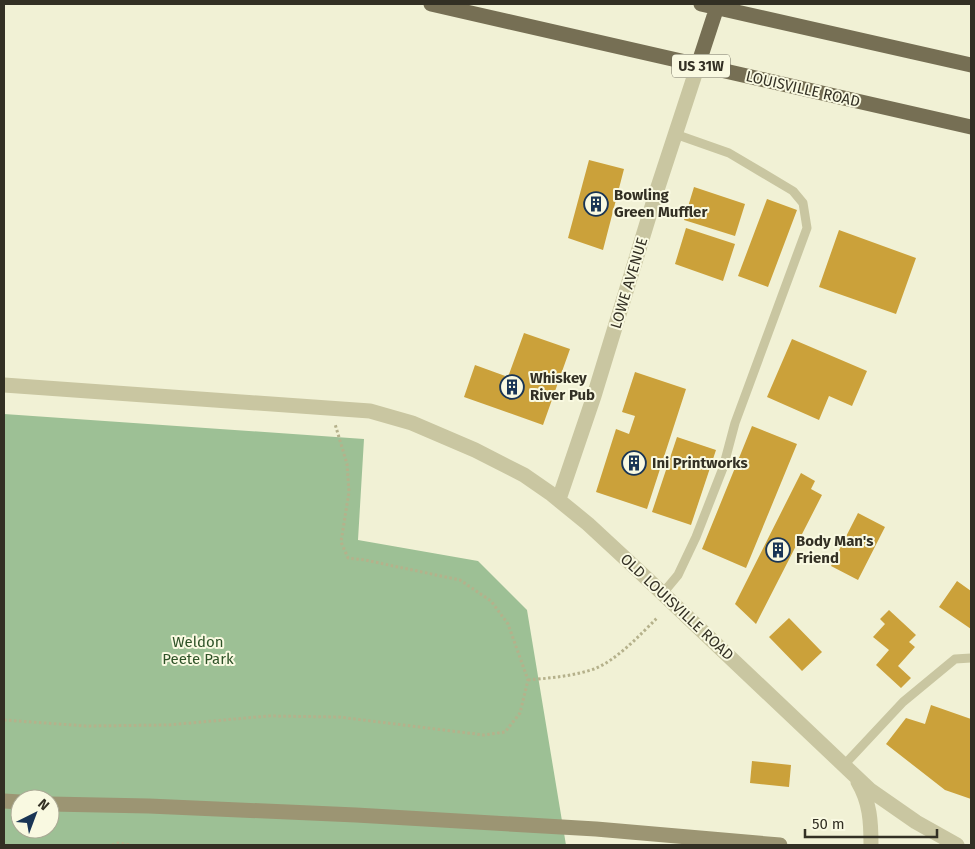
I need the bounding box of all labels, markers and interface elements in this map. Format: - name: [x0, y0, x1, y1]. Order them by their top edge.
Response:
- road number: US 31W: [672, 54, 730, 78]
- street label: LOUISVILLE ROAD: [744, 67, 862, 111]
- place label: Bowling Green Muffler: [614, 186, 708, 221]
- building icon: Bowling Green Muffler: [583, 191, 609, 217]
- street label: LOWE AVENUE: [607, 235, 651, 331]
- place label: Whiskey River Pub: [530, 369, 595, 404]
- building icon: Whiskey River Pub: [499, 374, 525, 400]
- building icon: Ini Printworks: [621, 450, 647, 476]
- place label: Ini Printworks: [652, 454, 748, 472]
- place label: Body Man's Friend: [796, 532, 874, 567]
- building icon: Body Man's Friend: [765, 537, 791, 563]
- street label: OLD LOUISVILLE ROAD: [617, 550, 737, 664]
- park label: Weldon Peete Park: [162, 633, 234, 668]
- north arrow: [10, 789, 60, 839]
- text: N: [34, 795, 53, 814]
- scale bar: [805, 806, 938, 838]
- text: 50 m: [812, 815, 845, 833]

